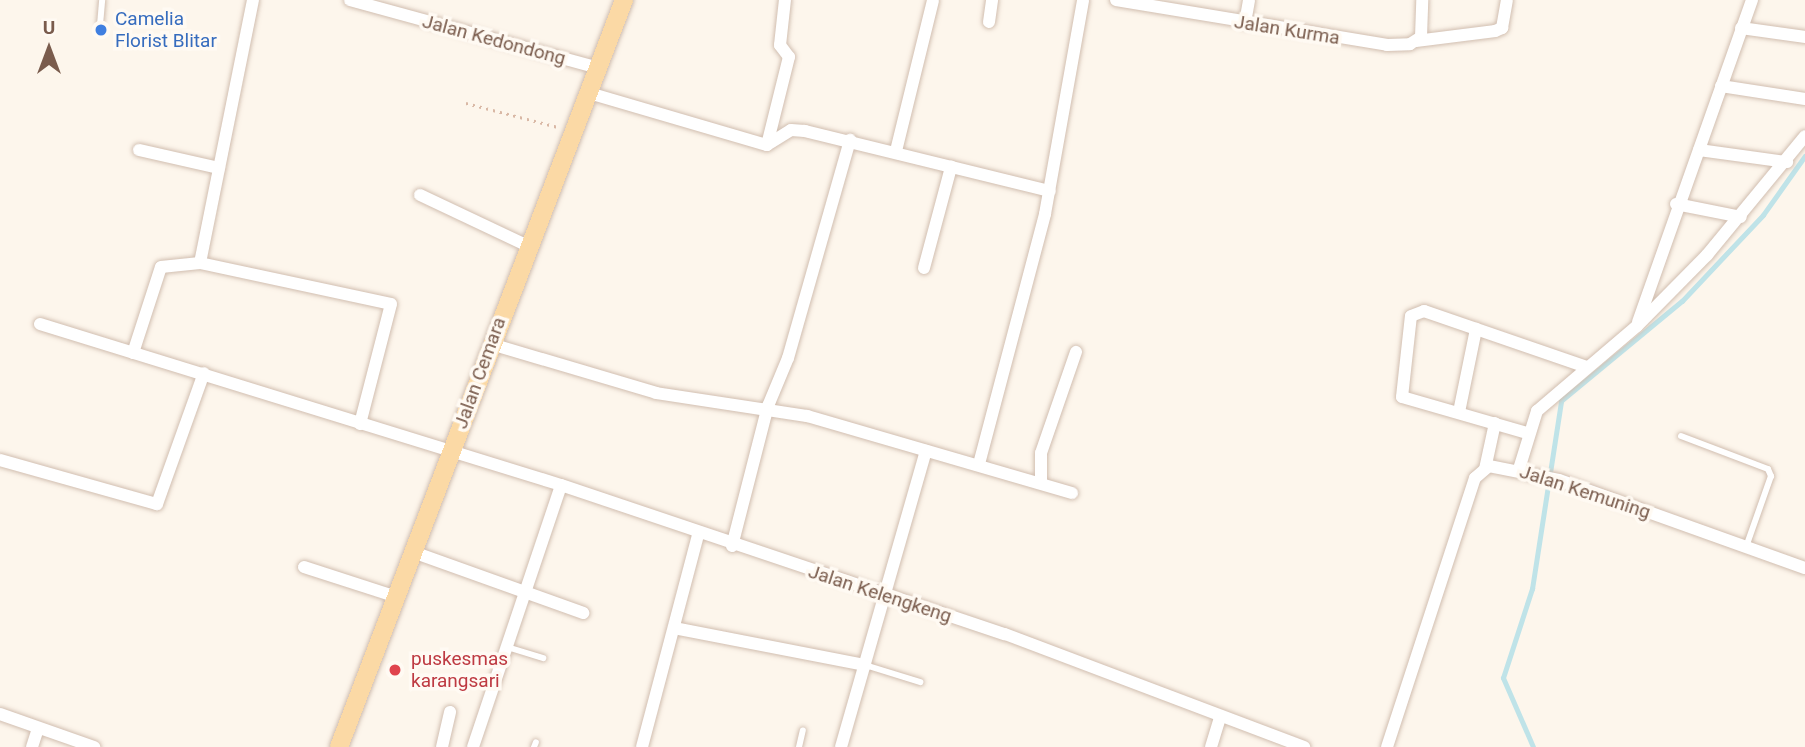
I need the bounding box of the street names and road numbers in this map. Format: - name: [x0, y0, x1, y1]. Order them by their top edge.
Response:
- street label: Jalan Kedondong: [420, 10, 568, 70]
- street label: Jalan Kurma: [1233, 10, 1341, 50]
- street label: Jalan Cemara: [449, 314, 511, 432]
- street label: Jalan Kemuning: [1517, 460, 1653, 524]
- street label: Jalan Kelengkeng: [805, 560, 955, 628]

